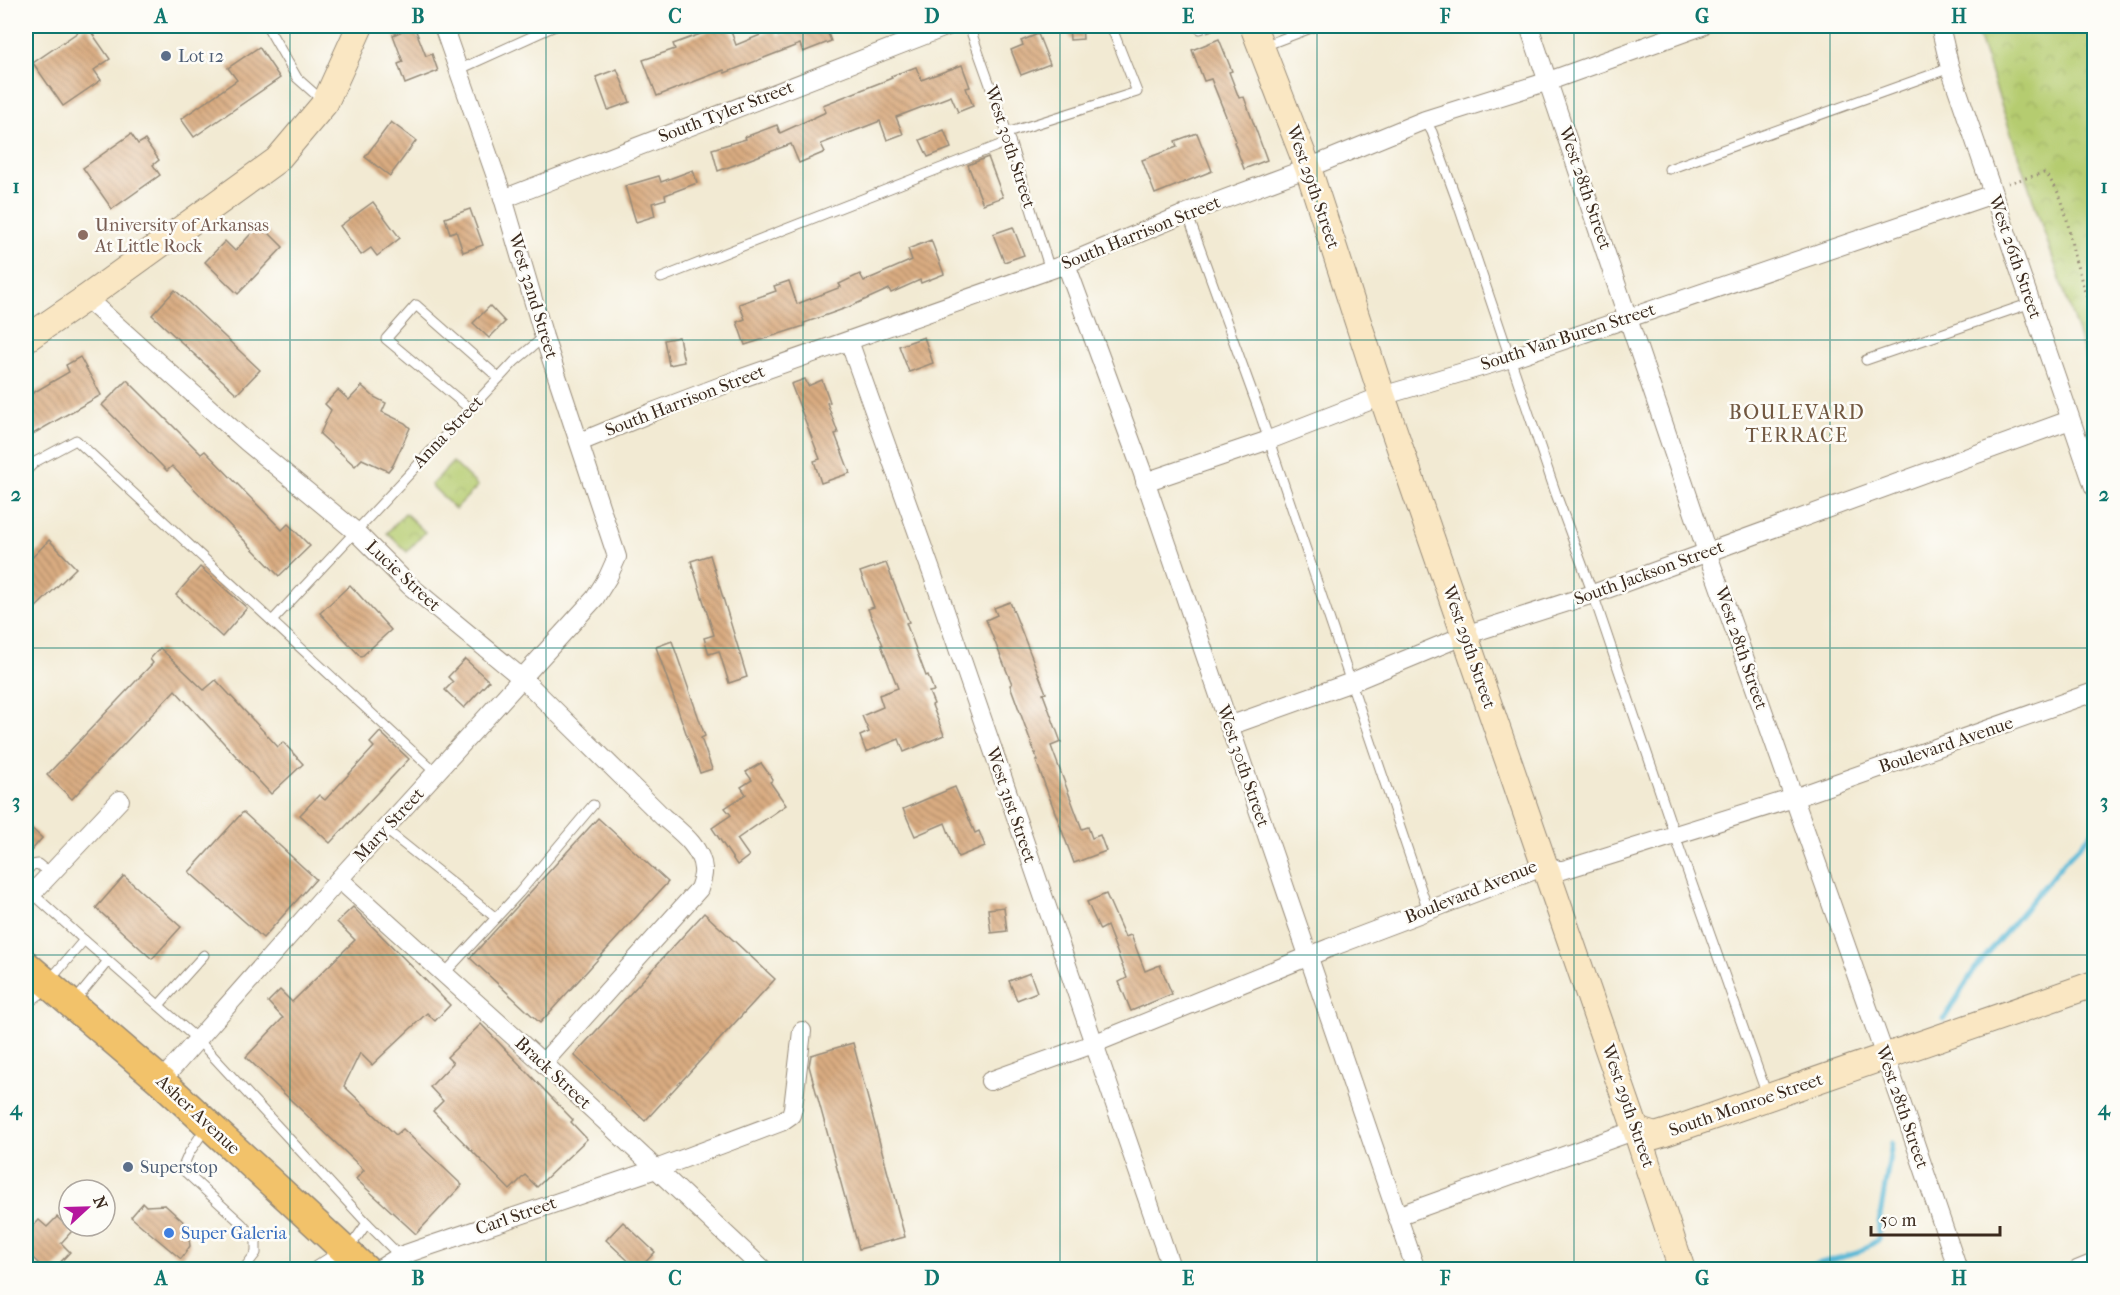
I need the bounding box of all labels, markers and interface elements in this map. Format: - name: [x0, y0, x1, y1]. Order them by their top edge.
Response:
- text: A: [153, 5, 169, 28]
- text: B: [411, 5, 425, 28]
- text: C: [668, 5, 682, 28]
- text: D: [924, 5, 940, 28]
- text: E: [1182, 5, 1194, 28]
- text: F: [1439, 5, 1451, 28]
- text: G: [1695, 5, 1709, 28]
- text: H: [1951, 5, 1967, 28]
- place label: Lot 12: [178, 46, 224, 67]
- marker: Lot 12: [159, 49, 173, 63]
- street label: South Tyler Street: [656, 76, 797, 147]
- street label: West 30th Street: [980, 82, 1040, 211]
- street label: West 29th Street: [1282, 122, 1344, 252]
- street label: West 28th Street: [1554, 123, 1616, 253]
- text: 1: [12, 175, 20, 198]
- text: 1: [2100, 175, 2108, 198]
- street label: South Harrison Street: [1059, 191, 1224, 274]
- street label: West 26th Street: [1984, 192, 2046, 322]
- place label: University of Arkansas At Little Rock: [94, 215, 269, 257]
- marker: University of Arkansas At Little Rock: [76, 228, 90, 242]
- street label: West 32nd Street: [504, 230, 562, 362]
- street label: South Van Buren Street: [1478, 299, 1658, 375]
- street label: South Harrison Street: [602, 361, 768, 441]
- street label: Anna Street: [408, 391, 488, 473]
- district label: BOULEVARD TERRACE: [1729, 401, 1865, 447]
- text: 2: [11, 483, 21, 506]
- text: 2: [2099, 483, 2109, 506]
- street label: Lucie Street: [361, 536, 445, 616]
- street label: South Jackson Street: [1571, 536, 1727, 610]
- street label: West 29th Street: [1438, 582, 1500, 712]
- street label: West 28th Street: [1710, 583, 1772, 713]
- street label: West 30th Street: [1212, 701, 1274, 830]
- street label: Boulevard Avenue: [1876, 712, 2016, 778]
- street label: West 31st Street: [981, 744, 1041, 866]
- street label: Mary Street: [349, 783, 429, 866]
- text: 3: [12, 790, 20, 813]
- text: 3: [2100, 790, 2108, 813]
- street label: Boulevard Avenue: [1402, 856, 1540, 928]
- street label: Brack Street: [511, 1033, 596, 1114]
- street label: West 29th Street: [1597, 1041, 1659, 1171]
- street label: West 28th Street: [1871, 1042, 1933, 1172]
- street label: South Monroe Street: [1666, 1069, 1826, 1141]
- street label: Asher Avenue: [151, 1070, 244, 1159]
- text: 4: [9, 1097, 23, 1121]
- text: 4: [2097, 1097, 2111, 1121]
- place label: Superstop: [140, 1157, 218, 1178]
- marker: Superstop: [121, 1160, 135, 1174]
- north arrow: [57, 1178, 117, 1238]
- street label: Carl Street: [473, 1192, 560, 1240]
- text: N: [89, 1193, 112, 1213]
- scale bar: [1871, 1199, 2000, 1237]
- text: 50 m: [1880, 1210, 1917, 1231]
- place label: Super Galeria: [181, 1223, 287, 1244]
- marker: Super Galeria: [162, 1226, 176, 1240]
- text: A: [153, 1267, 169, 1290]
- text: B: [411, 1267, 425, 1290]
- text: C: [668, 1267, 682, 1290]
- text: D: [924, 1267, 940, 1290]
- text: E: [1182, 1267, 1194, 1290]
- text: F: [1439, 1267, 1451, 1290]
- text: G: [1695, 1267, 1709, 1290]
- text: H: [1951, 1267, 1967, 1290]

